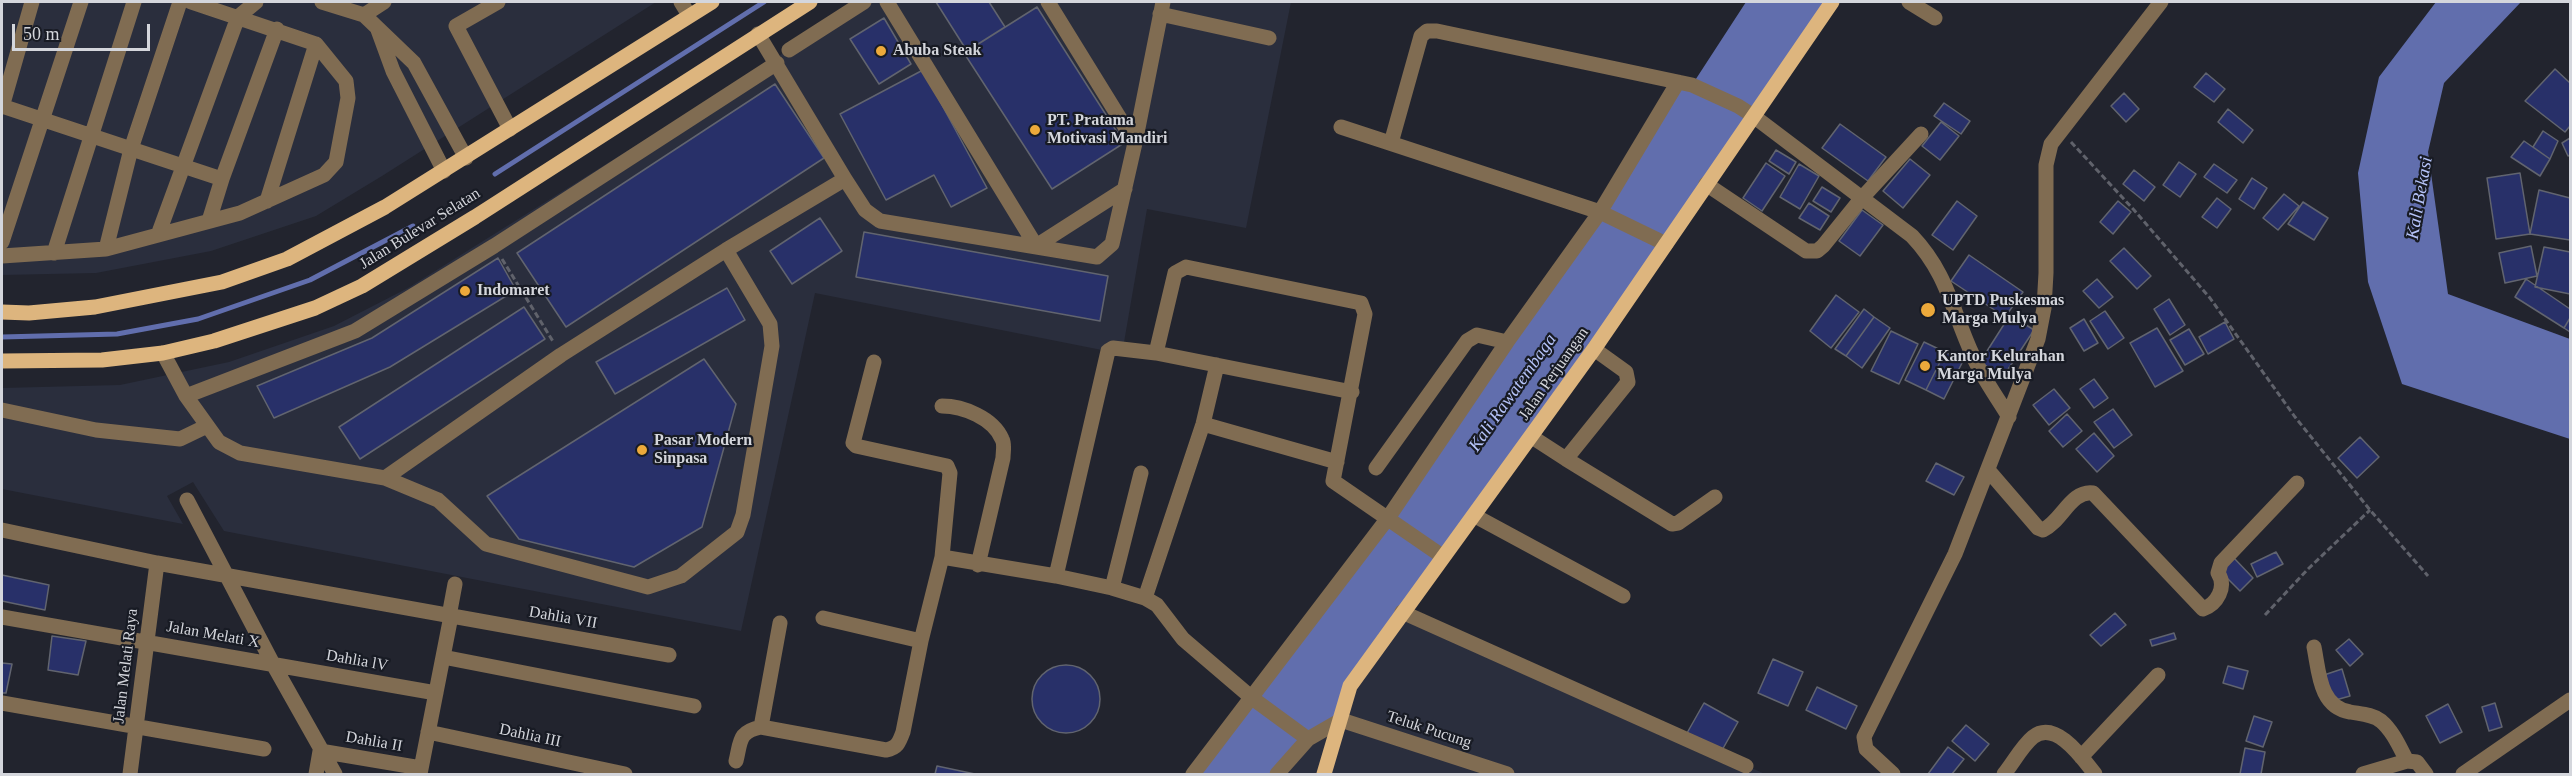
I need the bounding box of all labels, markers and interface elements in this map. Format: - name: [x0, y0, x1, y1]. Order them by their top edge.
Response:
- scale bar: [15, 12, 153, 50]
- text: 50 m: [23, 24, 60, 44]
- place label: Abuba Steak: [893, 41, 981, 61]
- marker: Abuba Steak: [874, 44, 888, 58]
- place label: PT. Pratama Motivasi Mandiri: [1047, 111, 1167, 149]
- marker: PT. Pratama Motivasi Mandiri: [1028, 123, 1042, 137]
- water label: Kali Bekasi: [2402, 155, 2438, 241]
- street label: Jalan Bulevar Selatan: [356, 184, 484, 274]
- place label: Indomaret: [477, 281, 550, 301]
- marker: Indomaret: [458, 284, 472, 298]
- place label: UPTD Puskesmas Marga Mulya: [1942, 291, 2064, 329]
- marker: UPTD Puskesmas Marga Mulya: [1919, 301, 1937, 319]
- street label: Jalan Perjuangan: [1515, 324, 1593, 424]
- water label: Kali Rawatembaga: [1464, 330, 1562, 456]
- place label: Kantor Kelurahan Marga Mulya: [1937, 347, 2065, 385]
- marker: Kantor Kelurahan Marga Mulya: [1918, 359, 1932, 373]
- place label: Pasar Modern Sinpasa: [654, 431, 752, 469]
- marker: Pasar Modern Sinpasa: [635, 443, 649, 457]
- street label: Dahlia VII: [527, 603, 599, 633]
- street label: Jalan Melati Raya: [109, 608, 143, 724]
- street label: Jalan Melati X: [165, 617, 261, 653]
- street label: Dahlia lV: [324, 646, 390, 676]
- street label: Teluk Pucung: [1384, 707, 1474, 753]
- street label: Dahlia III: [497, 720, 563, 752]
- street label: Dahlia II: [344, 728, 404, 756]

